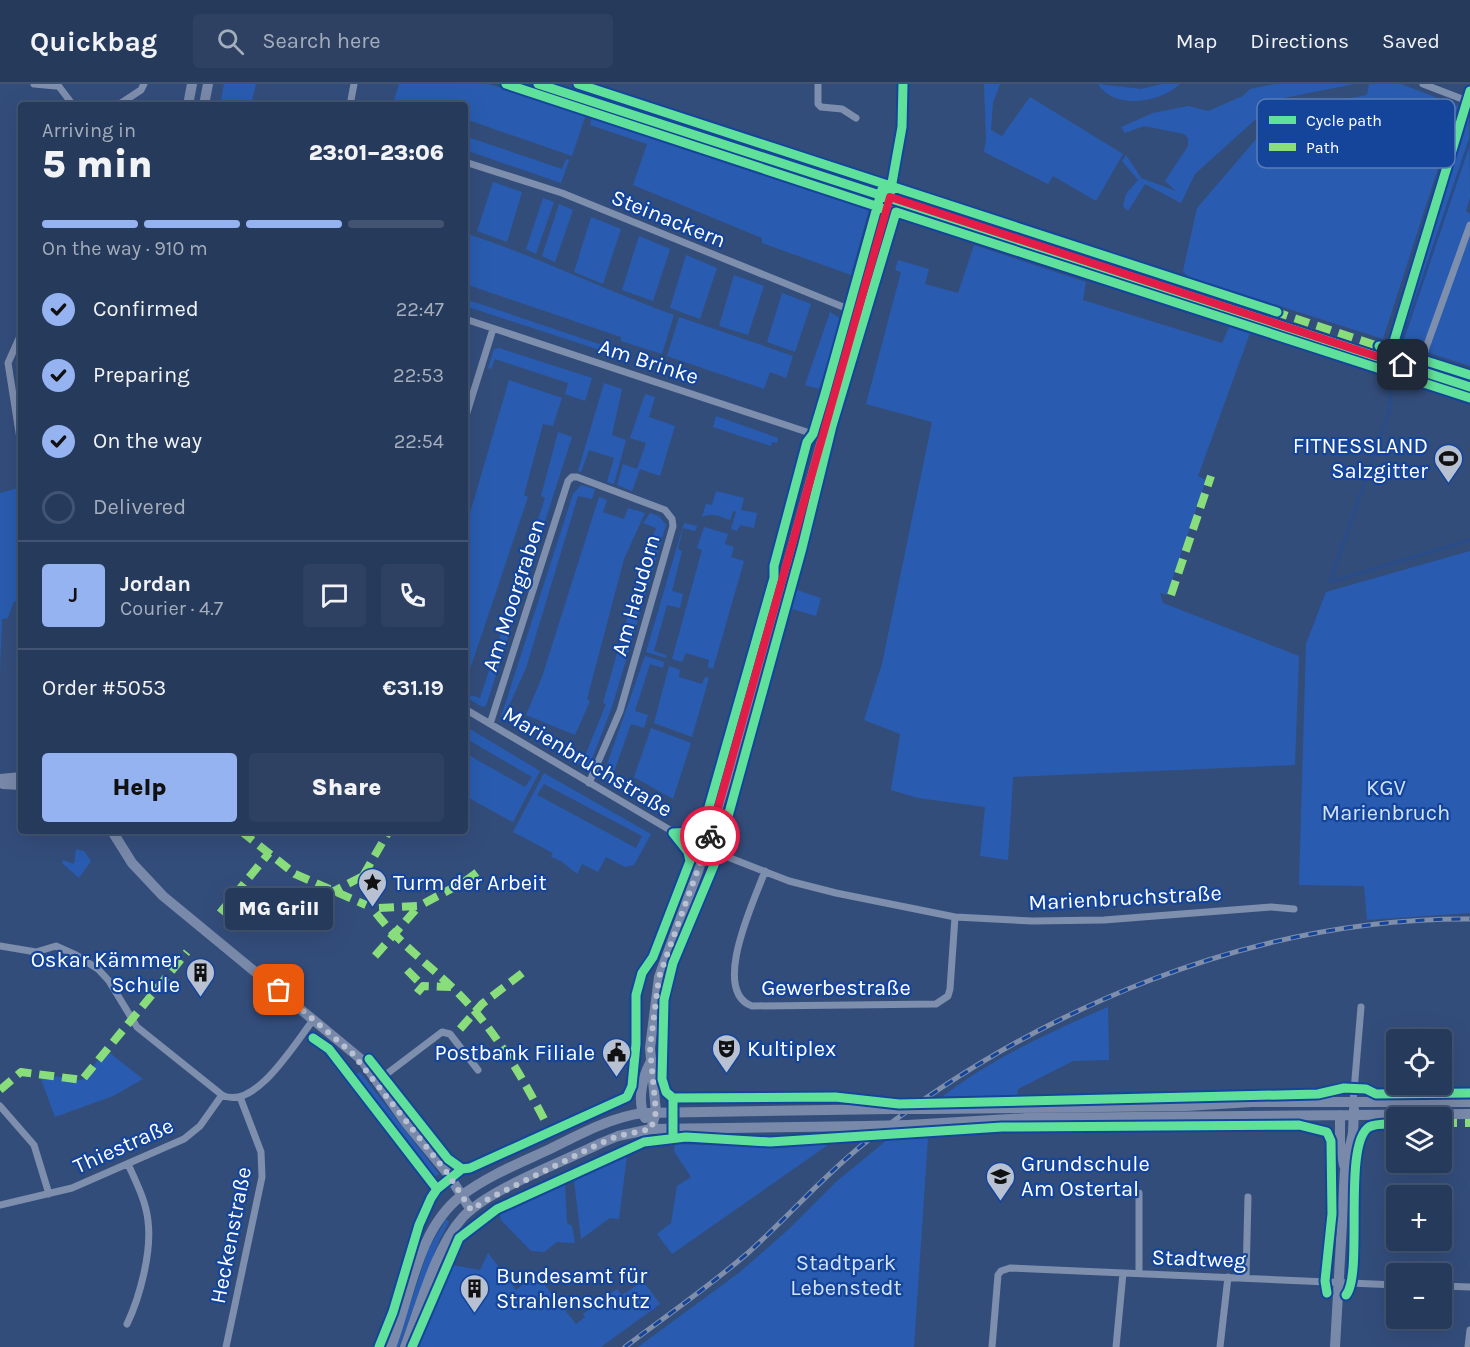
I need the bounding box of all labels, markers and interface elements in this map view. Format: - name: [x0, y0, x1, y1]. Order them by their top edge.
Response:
- search box: [193, 14, 613, 68]
- text: Quickbag: [30, 25, 157, 58]
- icon: search: [214, 25, 247, 58]
- text: Search here: [262, 28, 381, 54]
- text: Map: [1176, 29, 1217, 53]
- text: Directions: [1250, 29, 1349, 53]
- text: Saved: [1382, 29, 1440, 53]
- legend: [1257, 99, 1455, 168]
- text: Cycle path: [1306, 111, 1382, 130]
- text: Arriving in: [42, 119, 136, 142]
- text: Path: [1306, 138, 1339, 157]
- text: 23:01–23:06: [309, 140, 444, 166]
- text: 5 min: [42, 141, 153, 187]
- street label: Steinackern: [608, 184, 730, 254]
- text: On the way · 910 m: [42, 237, 208, 260]
- icon: check: [42, 293, 75, 326]
- text: Confirmed: [93, 296, 199, 322]
- text: 22:47: [396, 298, 444, 321]
- street label: Am Brinke: [595, 334, 702, 390]
- pin: [1377, 339, 1428, 390]
- icon: home: [1386, 348, 1419, 381]
- icon: check: [42, 359, 75, 392]
- text: Preparing: [93, 362, 190, 388]
- text: 22:53: [393, 364, 444, 387]
- icon: check: [42, 425, 75, 458]
- text: On the way: [93, 428, 202, 454]
- text: 22:54: [394, 430, 444, 453]
- place label: FITNESSLAND Salzgitter: [1293, 433, 1428, 484]
- sports icon: FITNESSLAND Salzgitter: [1433, 442, 1465, 484]
- text: Delivered: [93, 494, 186, 520]
- street label: Am Moorgraben: [477, 516, 551, 675]
- street label: Am Haudorn: [606, 532, 666, 659]
- button: chat: [303, 564, 366, 627]
- button: phone: [381, 564, 444, 627]
- text: Jordan: [120, 571, 191, 597]
- text: J: [69, 582, 78, 608]
- text: Courier · 4.7: [120, 597, 223, 620]
- text: Order #5053: [42, 675, 166, 701]
- text: €31.19: [383, 675, 444, 701]
- street label: Marienbruchstraße: [498, 701, 677, 823]
- button: Help: [42, 753, 237, 822]
- button: Share: [249, 753, 444, 822]
- park label: KGV Marienbruch: [1322, 775, 1450, 826]
- courier: [680, 806, 740, 866]
- icon: bike: [694, 820, 727, 853]
- place icon: Turm der Arbeit: [356, 866, 388, 908]
- place label: Turm der Arbeit: [393, 870, 547, 896]
- street label: Marienbruchstraße: [1028, 880, 1222, 916]
- callout: MG Grill: [225, 888, 333, 930]
- text: MG Grill: [239, 897, 319, 920]
- place label: Oskar Kämmer Schule: [31, 947, 180, 998]
- building icon: Oskar Kämmer Schule: [185, 956, 217, 998]
- pin: [253, 964, 304, 1015]
- icon: bag: [262, 973, 295, 1006]
- street label: Gewerbestraße: [761, 975, 911, 1001]
- map controls: [1386, 1029, 1452, 1329]
- button: locate: [1386, 1029, 1452, 1095]
- theatre icon: Kultiplex: [710, 1032, 742, 1074]
- public building icon: Postbank Filiale: [600, 1036, 632, 1078]
- place label: Kultiplex: [747, 1036, 836, 1062]
- place label: Postbank Filiale: [435, 1040, 595, 1066]
- button: layers: [1386, 1107, 1452, 1173]
- street label: Thiestraße: [69, 1112, 177, 1180]
- place label: Grundschule Am Ostertal: [1021, 1151, 1150, 1202]
- school or university icon: Grundschule Am Ostertal: [984, 1160, 1016, 1202]
- street label: Heckenstraße: [205, 1164, 257, 1306]
- button: +: [1386, 1185, 1452, 1251]
- street label: Stadtweg: [1151, 1244, 1247, 1274]
- park label: Stadtpark Lebenstedt: [790, 1250, 902, 1301]
- place label: Bundesamt für Strahlenschutz: [496, 1263, 650, 1314]
- button: −: [1386, 1263, 1452, 1329]
- building icon: Bundesamt für Strahlenschutz: [459, 1272, 491, 1314]

